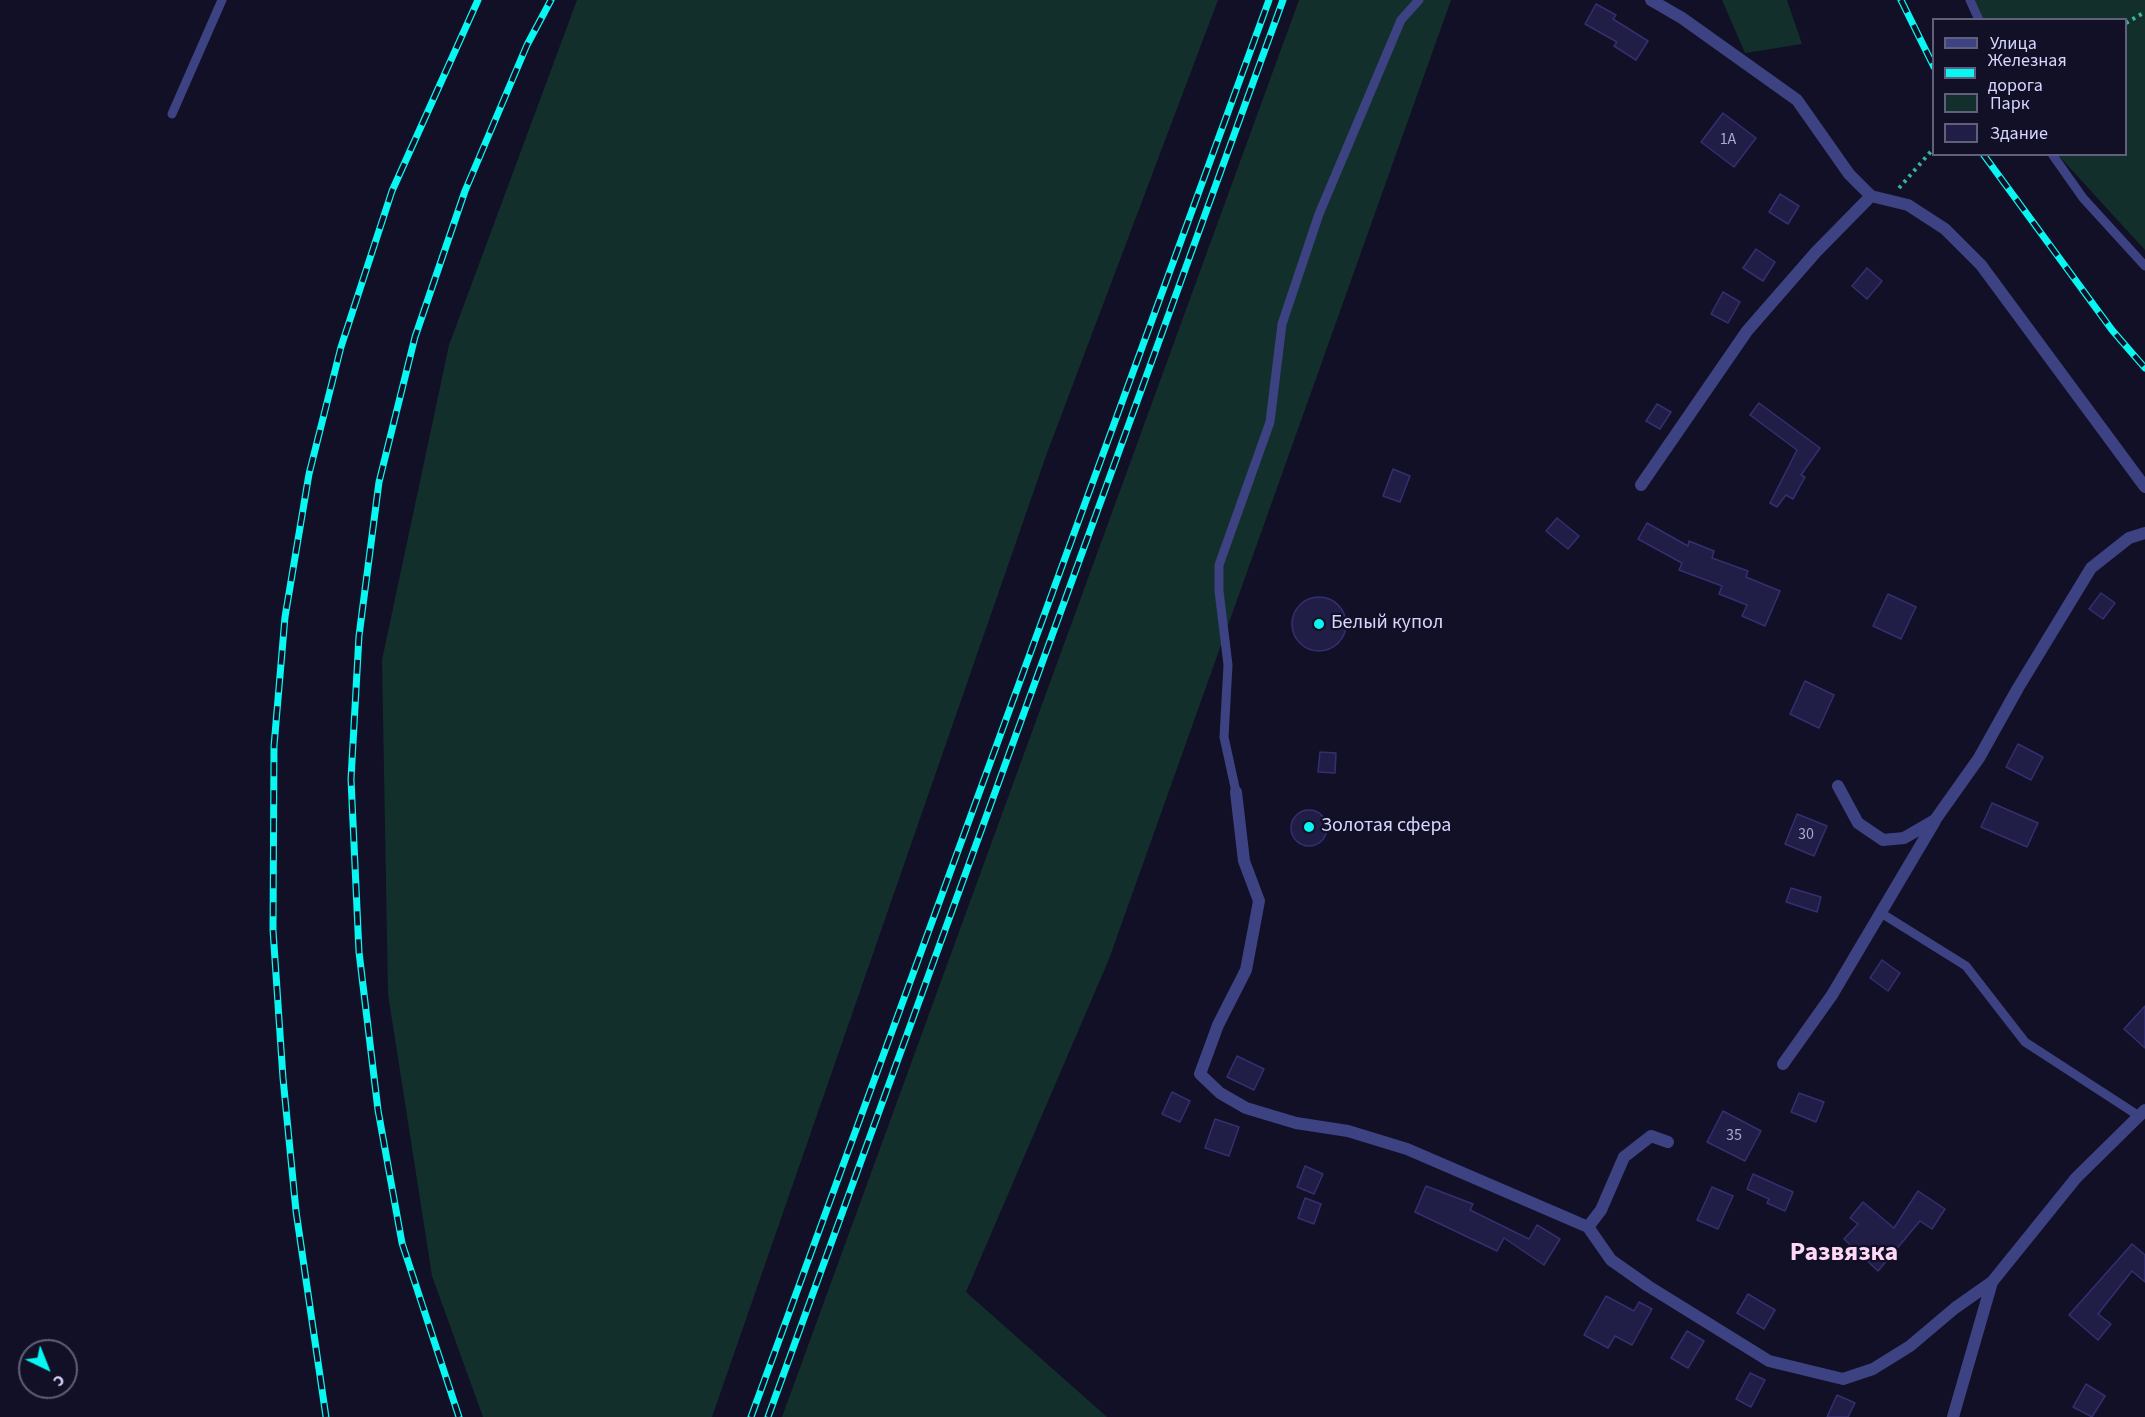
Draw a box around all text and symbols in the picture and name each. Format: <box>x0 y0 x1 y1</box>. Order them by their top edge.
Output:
legend <box>1932 18 2127 156</box>
text: Улица <box>1990 31 2037 56</box>
text: Железная дорога <box>1988 48 2067 98</box>
text: Парк <box>1990 91 2030 116</box>
text: Здание <box>1990 121 2048 146</box>
house number: 1А <box>1720 130 1736 150</box>
place label: Белый купол <box>1331 612 1443 636</box>
marker: Белый купол <box>1312 617 1326 631</box>
place label: Золотая сфера <box>1321 815 1451 839</box>
marker: Золотая сфера <box>1302 820 1316 834</box>
house number: 30 <box>1798 825 1814 845</box>
house number: 35 <box>1726 1126 1742 1146</box>
district label: Развязка <box>1790 1238 1898 1270</box>
north arrow <box>18 1339 78 1399</box>
text: С <box>48 1369 70 1392</box>

